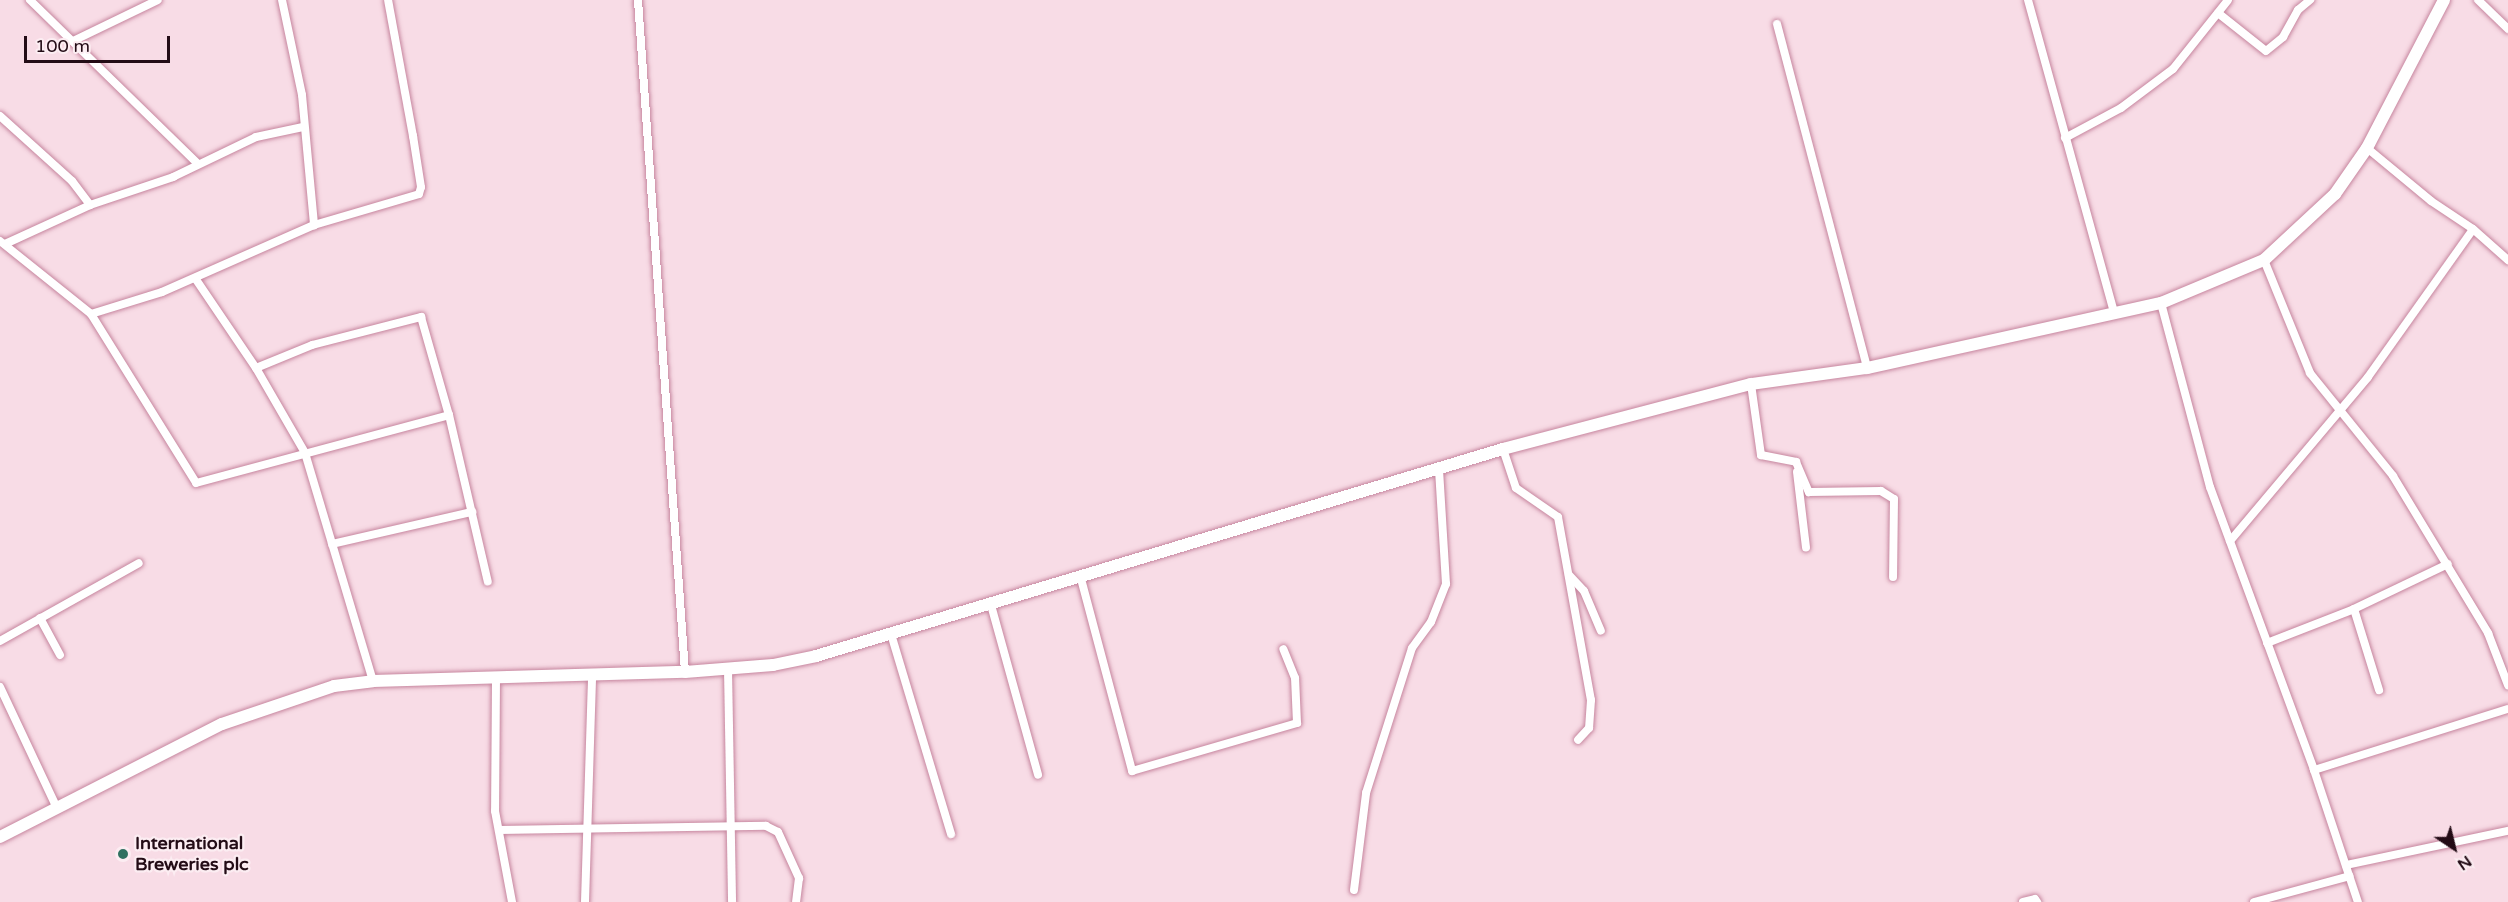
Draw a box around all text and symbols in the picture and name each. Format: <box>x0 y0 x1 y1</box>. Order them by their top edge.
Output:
scale bar <box>27 24 172 62</box>
text: 100 m <box>35 35 90 57</box>
north arrow <box>2424 818 2484 878</box>
place label: International Breweries plc <box>135 833 249 876</box>
marker: International Breweries plc <box>116 847 130 861</box>
text: N <box>2453 851 2475 875</box>

